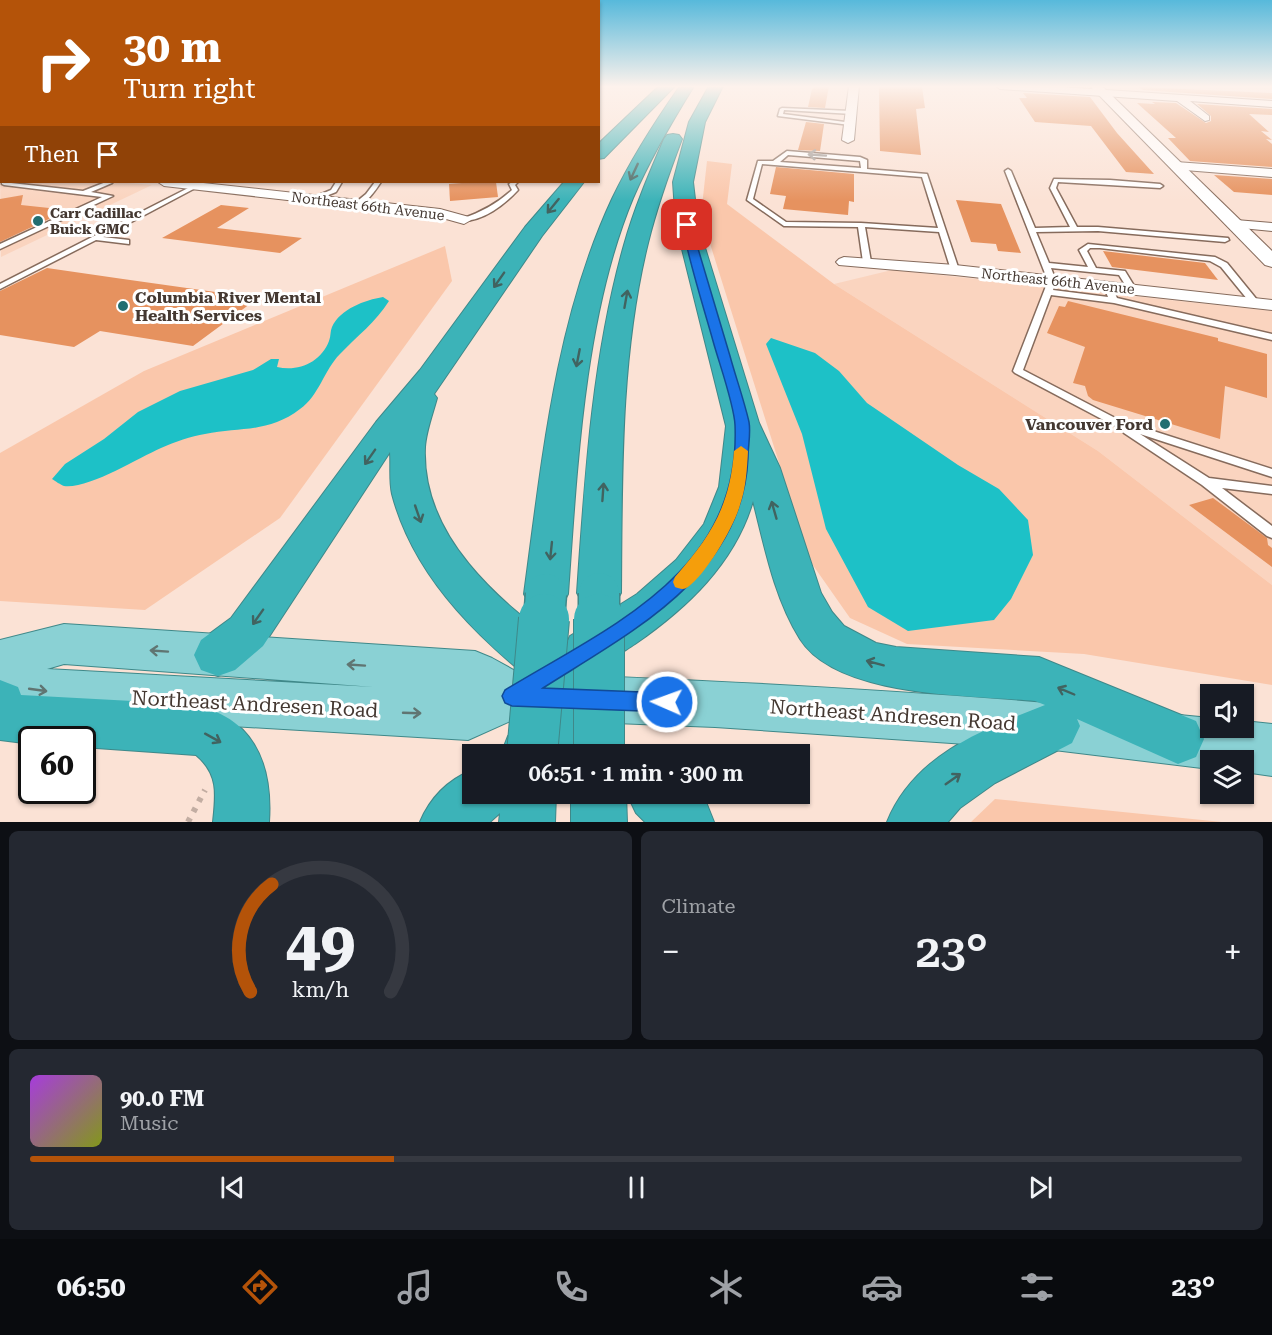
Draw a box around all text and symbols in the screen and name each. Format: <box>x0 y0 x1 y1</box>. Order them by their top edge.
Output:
text: 30 m <box>123 23 221 72</box>
icon: right <box>24 24 102 102</box>
text: Turn right <box>123 73 256 105</box>
icon: arrive <box>91 138 124 171</box>
text: Then <box>24 142 79 167</box>
one-way arrow <box>808 150 828 161</box>
one-way arrow <box>628 162 640 180</box>
street label: Northeast 66th Avenue <box>291 189 446 223</box>
one-way arrow <box>547 198 560 214</box>
pin <box>661 199 712 250</box>
place label: Carr Cadillac Buick GMC <box>50 205 142 237</box>
icon: arrive <box>670 208 703 241</box>
marker: Carr Cadillac Buick GMC <box>31 214 45 228</box>
street label: Northeast 66th Avenue <box>980 265 1136 297</box>
one-way arrow <box>493 271 505 287</box>
place label: Columbia River Mental Health Services <box>135 288 322 325</box>
one-way arrow <box>621 290 632 309</box>
marker: Columbia River Mental Health Services <box>116 299 130 313</box>
one-way arrow <box>572 348 583 367</box>
place label: Vancouver Ford <box>1025 415 1153 434</box>
marker: Vancouver Ford <box>1158 417 1172 431</box>
one-way arrow <box>364 448 376 464</box>
one-way arrow <box>598 483 609 503</box>
one-way arrow <box>768 500 779 519</box>
one-way arrow <box>413 504 424 523</box>
one-way arrow <box>545 540 556 560</box>
one-way arrow <box>252 608 264 624</box>
one-way arrow <box>150 645 170 656</box>
one-way arrow <box>866 657 885 668</box>
one-way arrow <box>346 659 366 670</box>
position arrow <box>635 670 699 734</box>
map controls <box>1200 684 1254 804</box>
button: sound <box>1200 684 1254 738</box>
one-way arrow <box>28 685 47 696</box>
one-way arrow <box>1057 685 1076 696</box>
street label: Northeast Andresen Road <box>131 686 379 722</box>
street label: Northeast Andresen Road <box>769 694 1017 736</box>
one-way arrow <box>402 708 422 719</box>
speed limit sign: 60 <box>18 726 96 804</box>
one-way arrow <box>204 732 221 744</box>
button: layers <box>1200 750 1254 804</box>
text: 06:51 · 1 min · 300 m <box>529 761 743 786</box>
one-way arrow <box>945 773 961 785</box>
text: Climate <box>662 894 736 918</box>
text: 49 <box>285 908 355 981</box>
text: 23° <box>915 925 988 978</box>
text: − <box>662 932 680 971</box>
text: + <box>1224 932 1242 971</box>
text: km/h <box>292 978 349 1003</box>
text: 90.0 FM <box>120 1086 204 1111</box>
text: Music <box>120 1111 179 1135</box>
icon: previous <box>216 1171 249 1204</box>
icon: pause <box>620 1171 653 1204</box>
icon: next <box>1024 1171 1057 1204</box>
icon: directions <box>239 1266 281 1308</box>
icon: music <box>394 1266 436 1308</box>
icon: phone <box>550 1266 592 1308</box>
icon: climate <box>705 1266 747 1308</box>
icon: car <box>861 1266 903 1308</box>
icon: filters <box>1016 1266 1058 1308</box>
text: 06:50 <box>57 1271 126 1303</box>
text: 23° <box>1172 1271 1215 1303</box>

